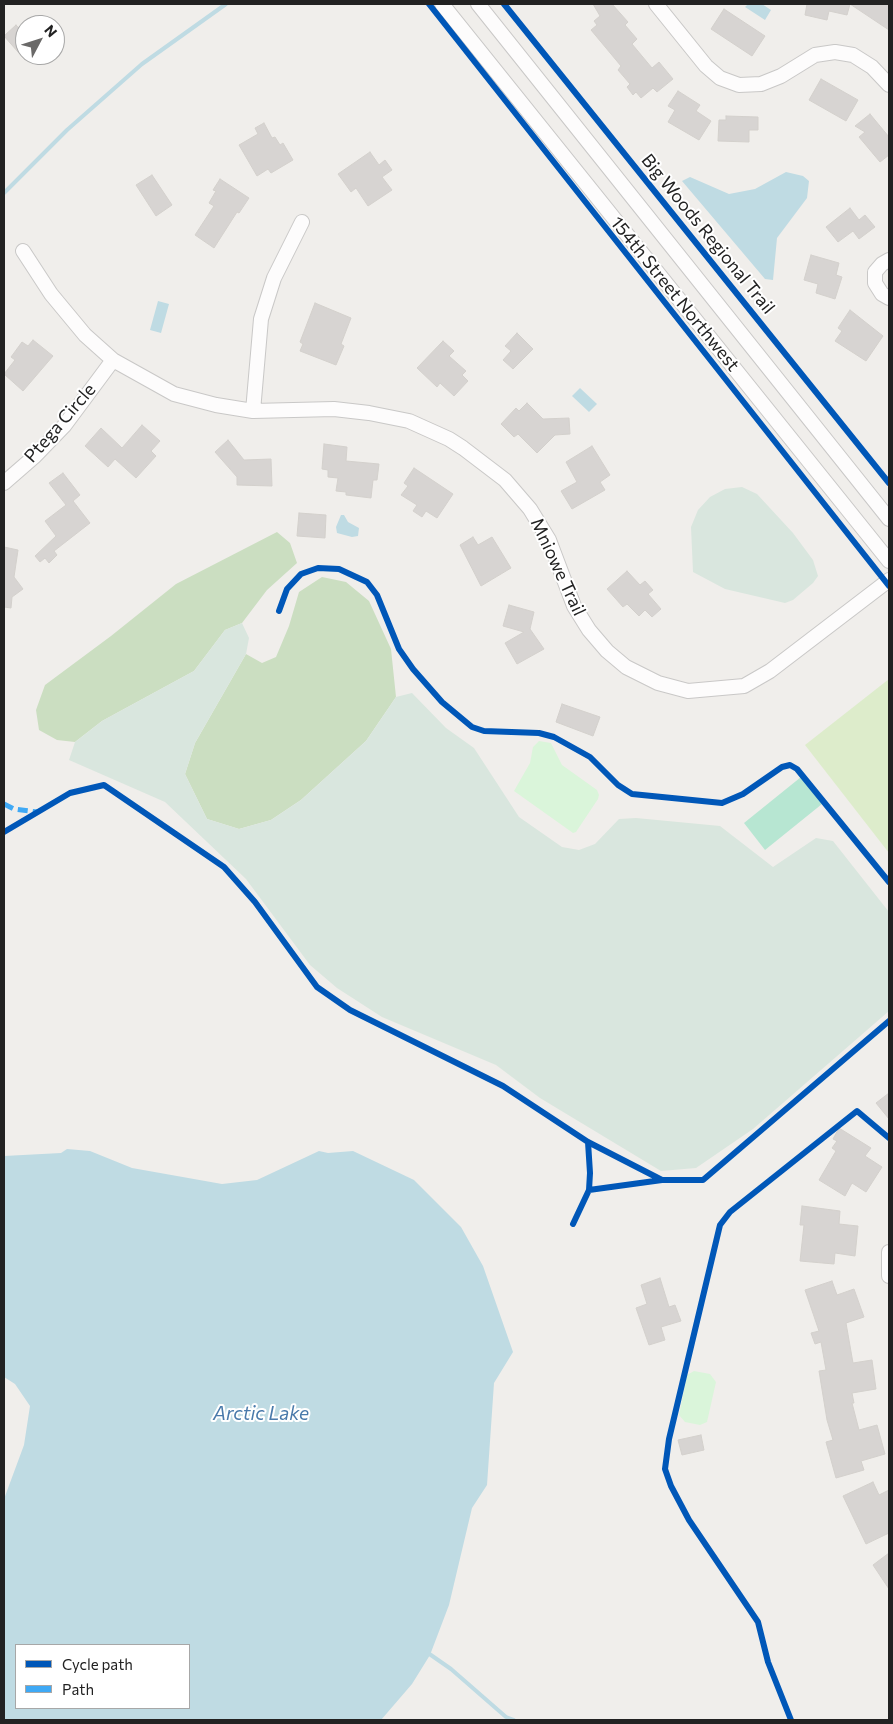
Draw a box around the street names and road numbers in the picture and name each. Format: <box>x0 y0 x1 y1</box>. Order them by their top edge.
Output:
street label: Big Woods Regional Trail <box>637 150 779 318</box>
street label: 154th Street Northwest <box>606 212 744 376</box>
street label: Ptega Circle <box>20 379 100 467</box>
street label: Mniowe Trail <box>526 515 590 619</box>

